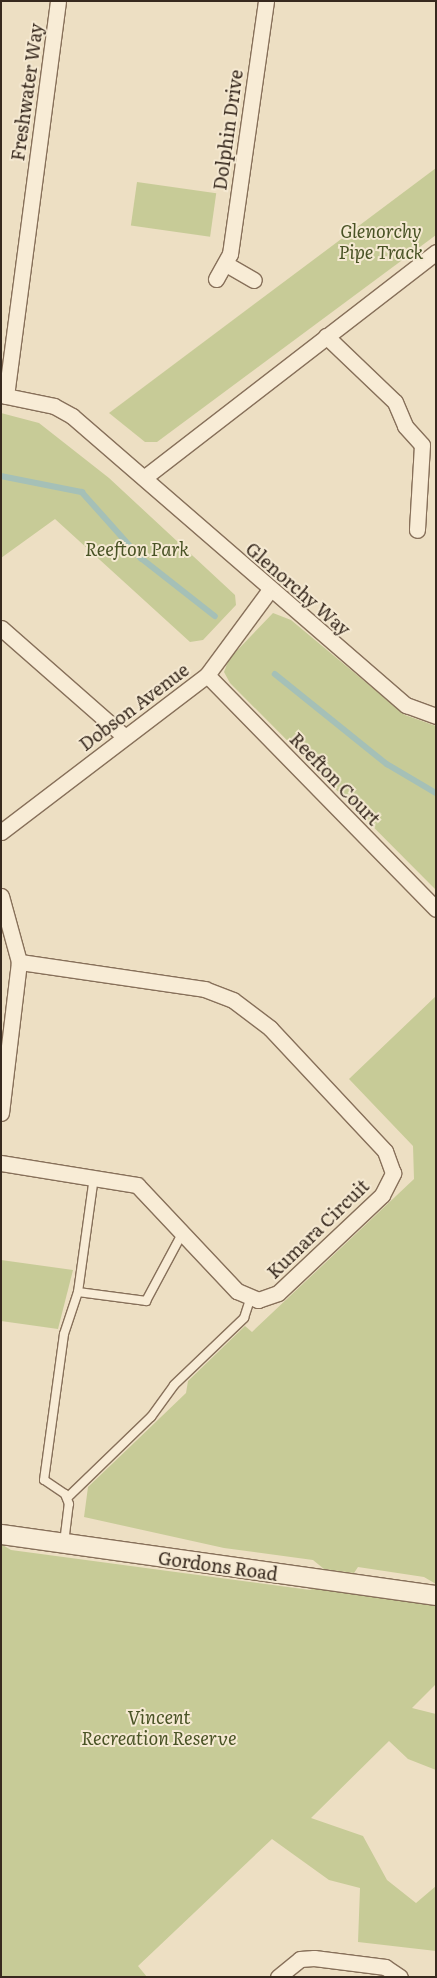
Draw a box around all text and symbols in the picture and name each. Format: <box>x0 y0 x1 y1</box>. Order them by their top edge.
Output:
street label: Freshwater Way <box>7 22 47 162</box>
street label: Dolphin Drive <box>209 68 247 192</box>
park label: Glenorchy Pipe Track <box>339 221 423 264</box>
park label: Reefton Park <box>85 538 189 560</box>
street label: Glenorchy Way <box>241 538 355 640</box>
street label: Dobson Avenue <box>75 659 193 755</box>
street label: Reefton Court <box>285 728 385 830</box>
street label: Kumara Circuit <box>263 1175 373 1283</box>
street label: Gordons Road <box>157 1547 279 1585</box>
park label: Vincent Recreation Reserve <box>81 1707 237 1750</box>

